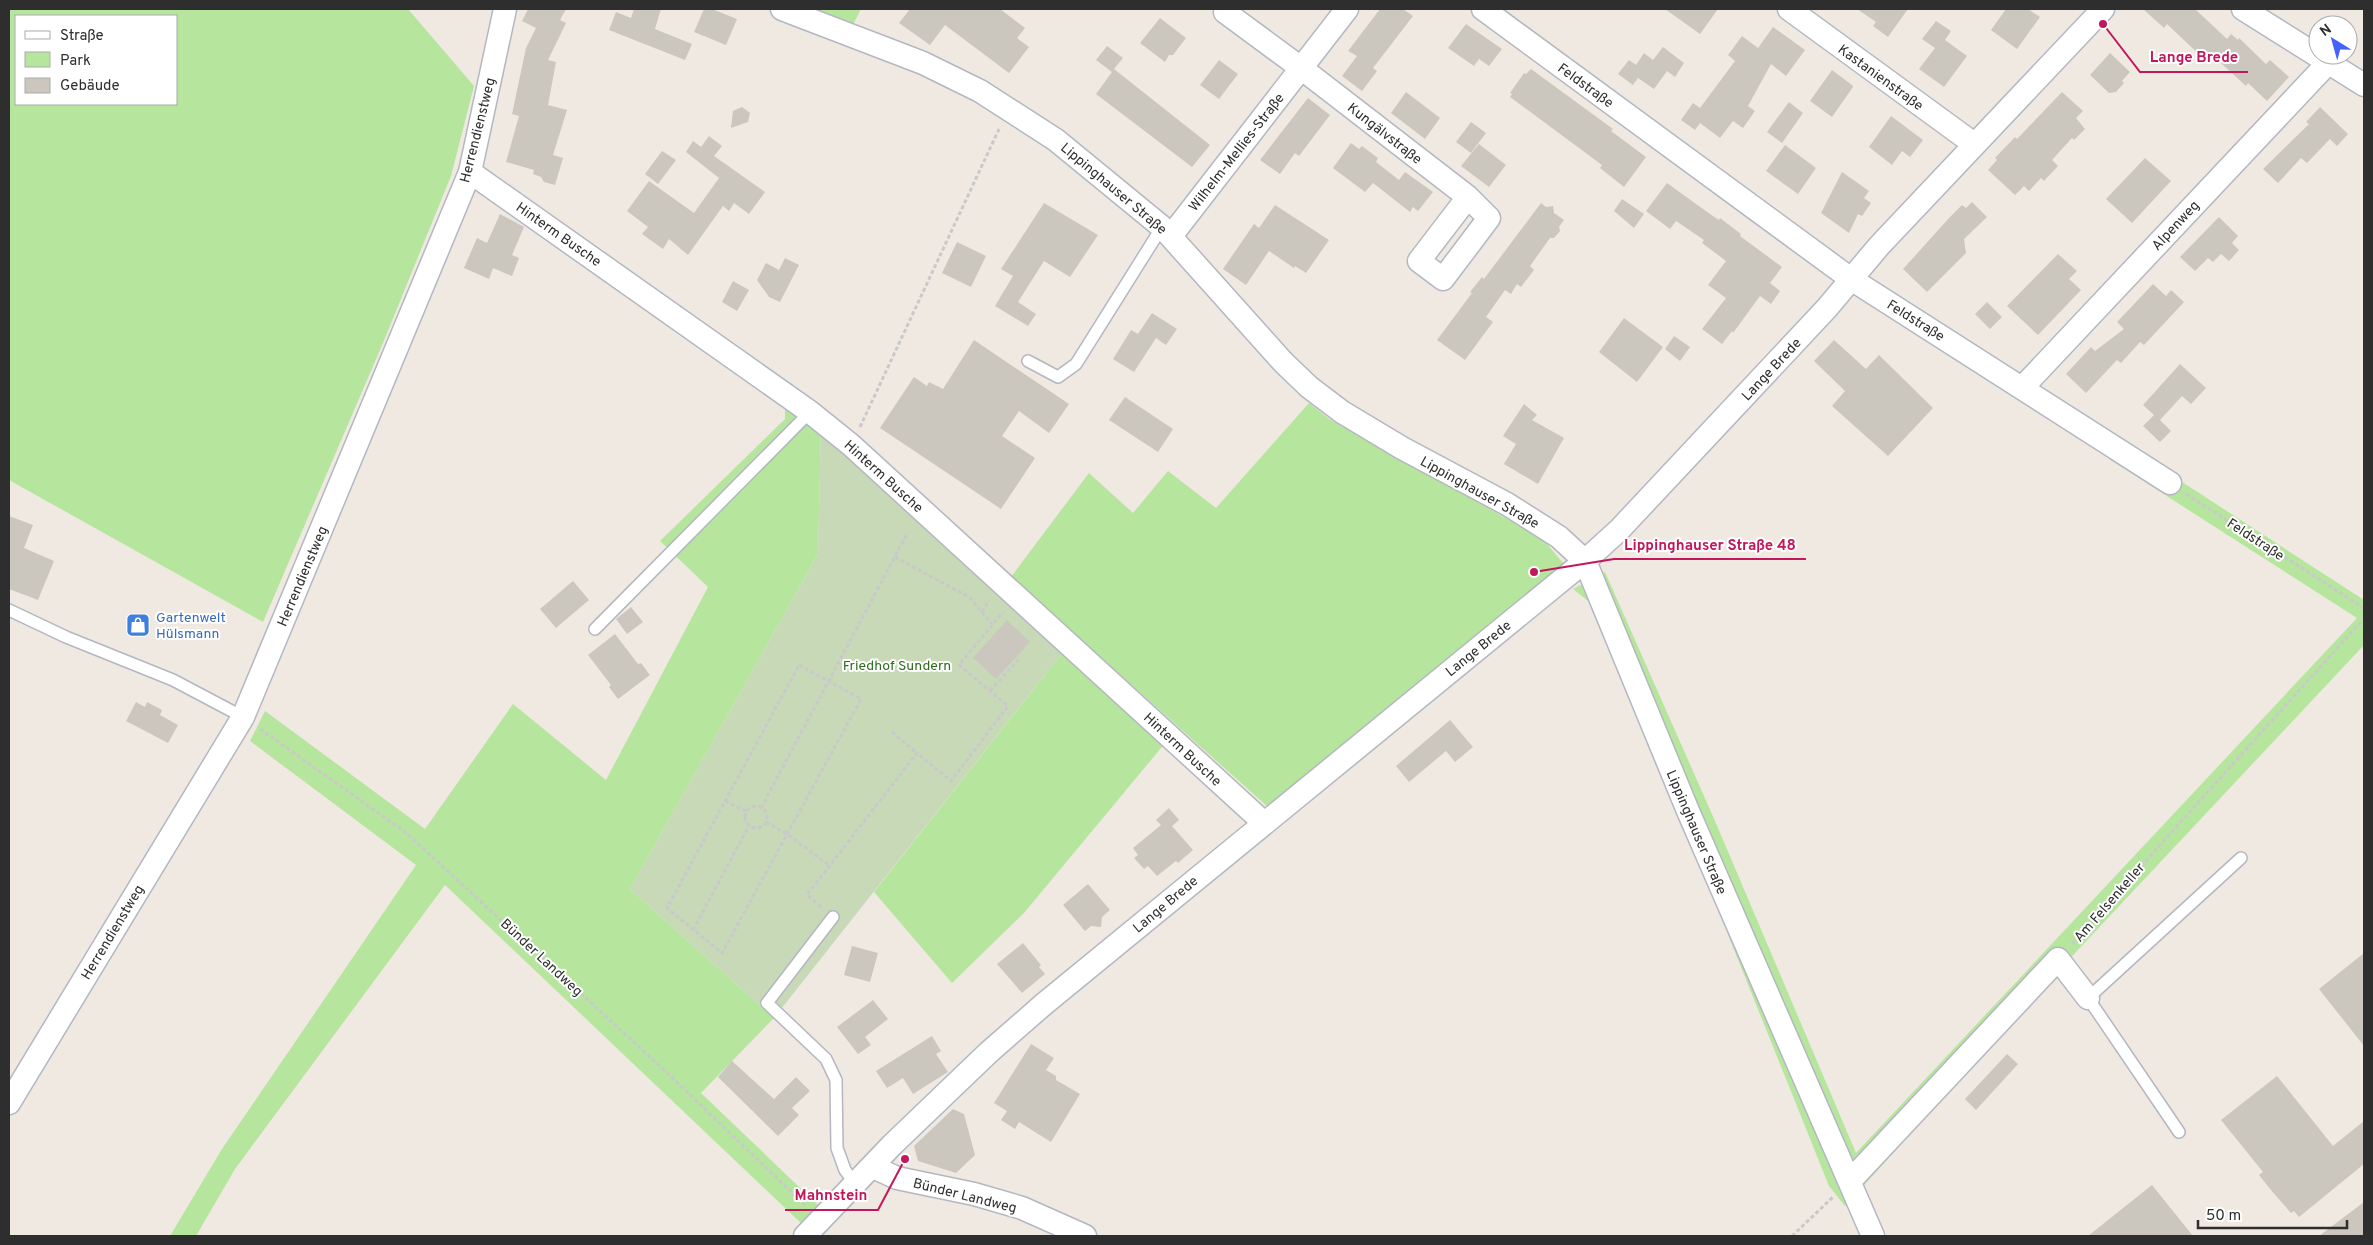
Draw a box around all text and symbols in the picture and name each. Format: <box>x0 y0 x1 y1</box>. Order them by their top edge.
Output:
legend <box>15 15 178 105</box>
north arrow <box>2308 15 2358 65</box>
text: N <box>2317 21 2335 41</box>
text: Straße <box>60 27 104 46</box>
street label: Kastanienstraße <box>1834 42 1926 115</box>
callout: Lange Brede <box>2140 42 2248 72</box>
text: Lange Brede <box>2150 49 2238 68</box>
text: Park <box>60 52 91 71</box>
street label: Feldstraße <box>1554 60 1616 112</box>
street label: Herrendienstweg <box>457 76 500 185</box>
text: Gebäude <box>60 77 120 96</box>
street label: Wilhelm-Mellies-Straße <box>1186 90 1289 215</box>
street label: Kungälvstraße <box>1343 100 1425 169</box>
street label: Lippinghauser Straße <box>1056 140 1170 239</box>
street label: Alpenweg <box>2149 197 2204 255</box>
street label: Hinterm Busche <box>512 199 604 271</box>
street label: Feldstraße <box>1883 297 1947 346</box>
street label: Lange Brede <box>1739 335 1805 405</box>
street label: Hinterm Busche <box>840 437 926 517</box>
street label: Lippinghauser Straße <box>1417 454 1542 533</box>
street label: Feldstraße <box>2223 515 2287 565</box>
street label: Herrendienstweg <box>275 524 332 629</box>
callout: Lippinghauser Straße 48 <box>1614 529 1806 559</box>
text: Lippinghauser Straße 48 <box>1624 537 1796 556</box>
place label: Gartenwelt Hülsmann <box>156 610 226 643</box>
shop icon: Gartenwelt Hülsmann <box>125 612 151 638</box>
street label: Lange Brede <box>1443 618 1515 681</box>
park label: Friedhof Sundern <box>843 658 951 675</box>
street label: Hinterm Busche <box>1139 710 1225 791</box>
street label: Lippinghauser Straße <box>1662 768 1730 897</box>
street label: Am Felsenkeller <box>2071 859 2150 946</box>
street label: Lange Brede <box>1130 873 1202 937</box>
street label: Herrendienstweg <box>78 882 148 983</box>
street label: Bünder Landweg <box>496 916 586 1001</box>
street label: Bünder Landweg <box>911 1175 1018 1218</box>
callout: Mahnstein <box>785 1180 878 1210</box>
text: Mahnstein <box>795 1187 867 1206</box>
scale bar <box>2198 1198 2347 1230</box>
text: 50 m <box>2206 1207 2241 1226</box>

